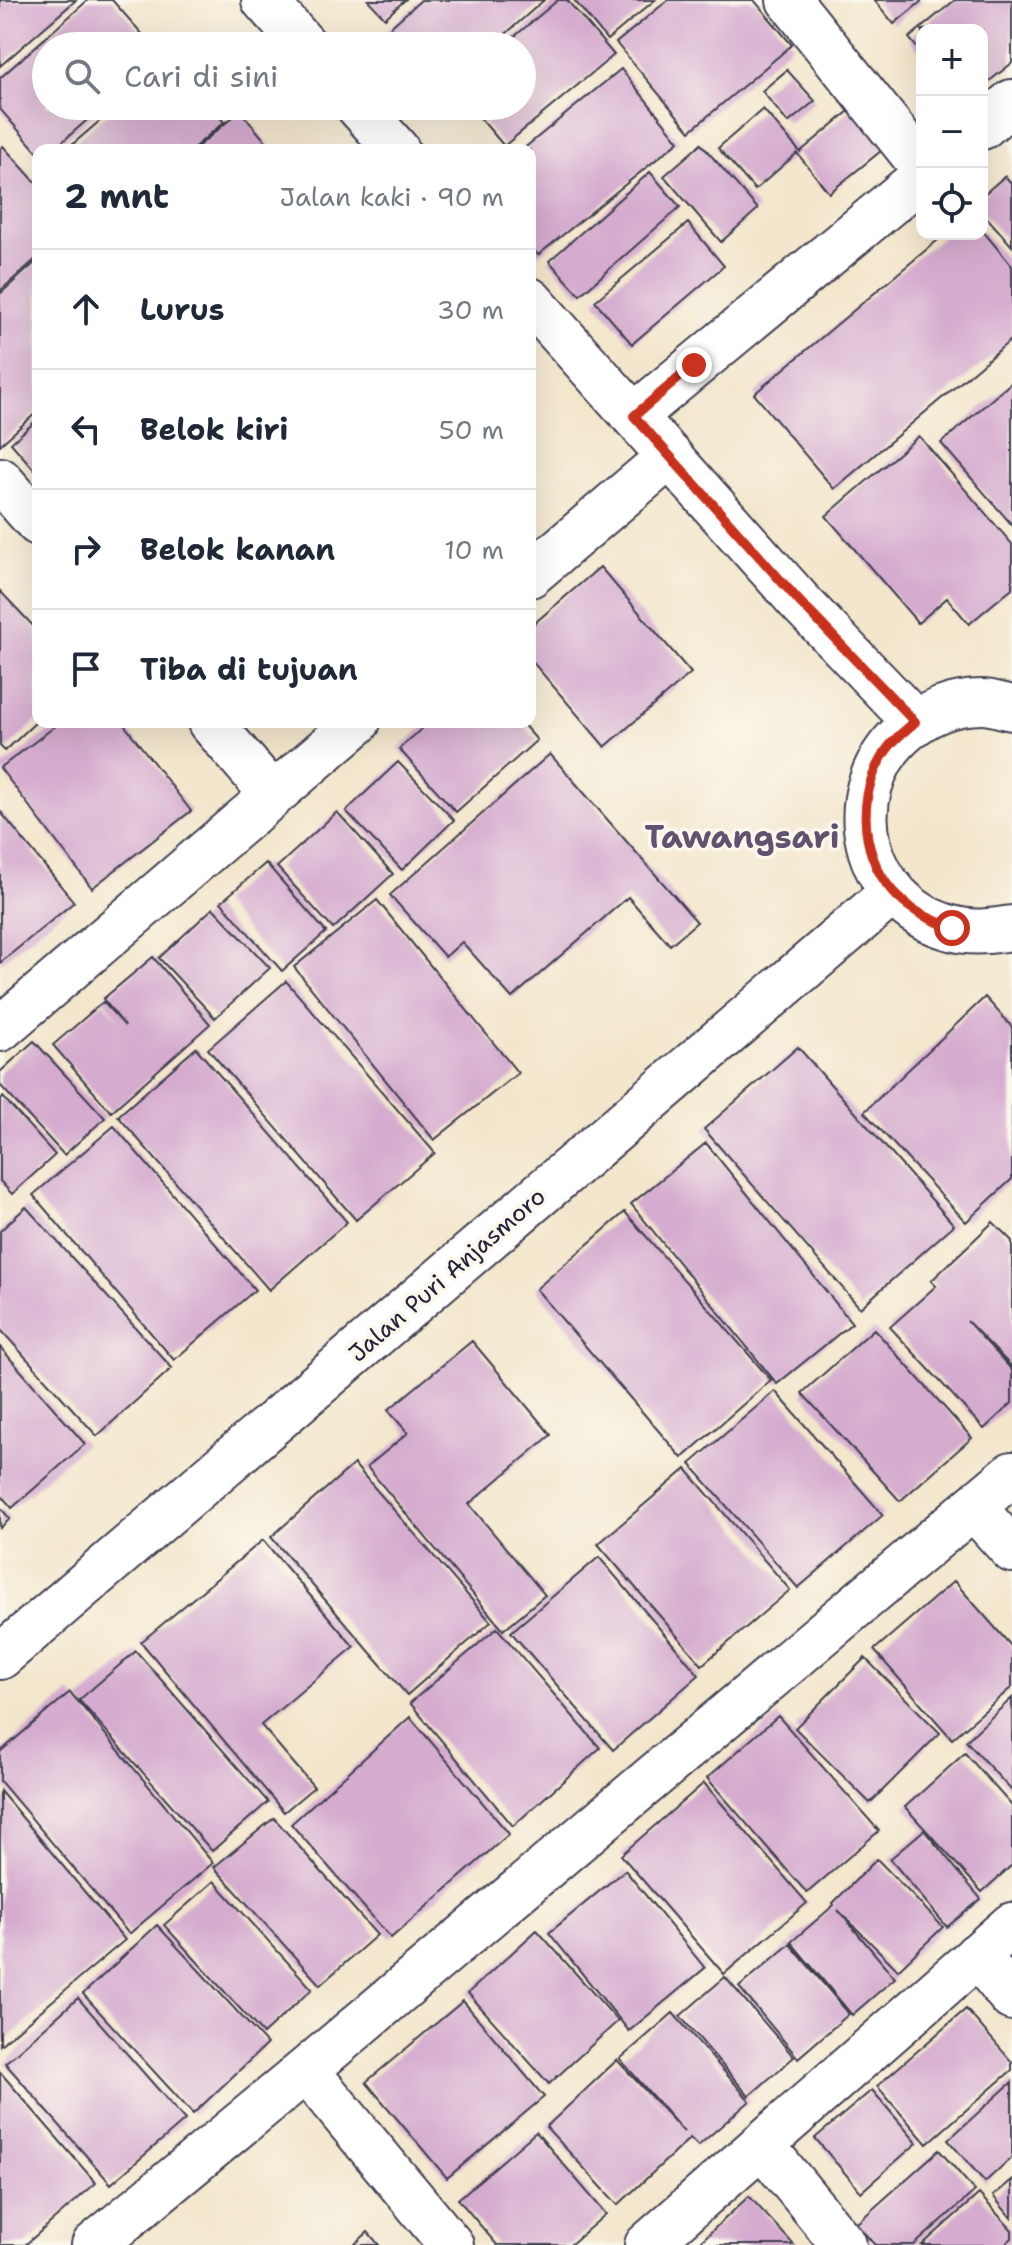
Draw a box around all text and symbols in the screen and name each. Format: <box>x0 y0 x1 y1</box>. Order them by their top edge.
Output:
map controls <box>916 24 988 240</box>
button: + <box>916 24 988 96</box>
search box <box>32 32 536 120</box>
icon: search <box>60 54 104 98</box>
text: Cari di sini <box>124 56 279 97</box>
button: − <box>916 96 988 168</box>
button: locate <box>916 168 988 240</box>
text: 2 mnt <box>64 173 169 219</box>
text: Jalan kaki · 90 m <box>280 179 504 214</box>
icon: ahead <box>64 287 108 331</box>
text: Lurus <box>140 289 225 330</box>
text: 30 m <box>437 292 504 327</box>
route end <box>676 347 712 383</box>
icon: left <box>64 407 108 451</box>
text: Belok kiri <box>140 409 288 450</box>
text: 50 m <box>439 412 504 447</box>
icon: right <box>64 527 108 571</box>
text: Belok kanan <box>140 529 335 570</box>
text: 10 m <box>444 532 504 567</box>
icon: arrive <box>64 647 108 691</box>
text: Tiba di tujuan <box>140 649 358 690</box>
district label: Tawangsari <box>645 815 839 858</box>
route start <box>934 910 970 946</box>
street label: Jalan Puri Anjasmoro <box>342 1181 552 1369</box>

